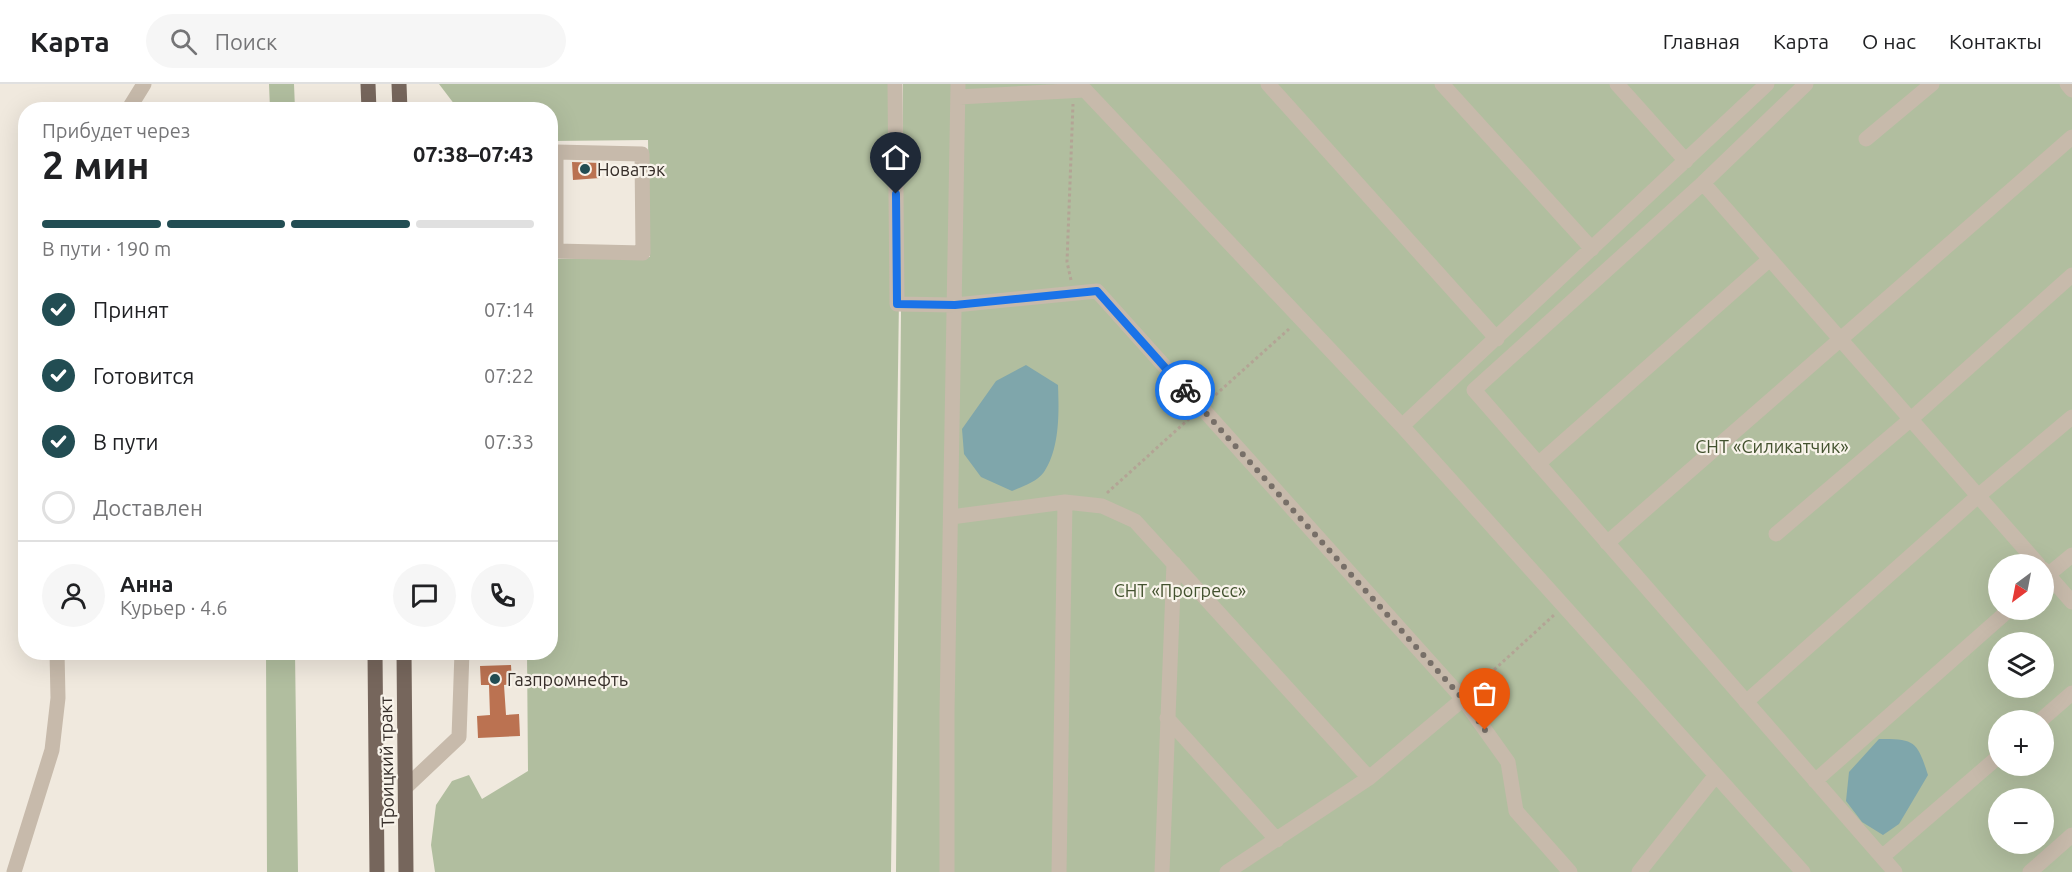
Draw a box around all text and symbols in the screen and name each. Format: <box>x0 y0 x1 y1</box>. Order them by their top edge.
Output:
search box <box>146 14 566 68</box>
icon: search <box>167 25 200 58</box>
text: Карта <box>30 26 110 57</box>
text: Поиск <box>215 29 277 54</box>
text: Главная <box>1663 29 1740 53</box>
text: Карта <box>1773 29 1829 53</box>
text: О нас <box>1862 29 1916 53</box>
text: Контакты <box>1949 29 2042 53</box>
text: Прибудет через <box>42 119 190 142</box>
pin <box>870 132 921 194</box>
text: 07:38–07:43 <box>413 141 534 166</box>
icon: home <box>879 141 912 174</box>
text: 2 мин <box>42 143 150 186</box>
place label: Новатэк <box>597 159 665 179</box>
marker: Новатэк <box>578 162 592 176</box>
text: В пути · 190 m <box>42 237 171 260</box>
icon: check <box>42 293 75 326</box>
text: Принят <box>93 297 169 322</box>
text: 07:14 <box>484 298 534 321</box>
icon: check <box>42 359 75 392</box>
courier <box>1155 360 1215 420</box>
text: Готовится <box>93 363 194 388</box>
text: 07:22 <box>484 364 534 387</box>
icon: bike <box>1169 374 1202 407</box>
icon: check <box>42 425 75 458</box>
text: В пути <box>93 429 159 454</box>
text: 07:33 <box>484 430 534 453</box>
park label: СНТ «Силикатчик» <box>1695 436 1849 456</box>
text: Доставлен <box>93 495 203 520</box>
north arrow <box>1988 554 2054 620</box>
map controls <box>1988 554 2054 854</box>
button: person <box>42 564 105 627</box>
button: chat <box>393 564 456 627</box>
button: phone <box>471 564 534 627</box>
text: Анна <box>120 571 173 596</box>
park label: СНТ «Прогресс» <box>1114 580 1246 600</box>
text: Курьер · 4.6 <box>120 596 227 619</box>
button: layers <box>1988 632 2054 698</box>
pin <box>1459 668 1510 730</box>
place label: Газпромнефть <box>507 669 628 689</box>
marker: Газпромнефть <box>488 672 502 686</box>
icon: bag <box>1468 677 1501 710</box>
street label: Троицкий тракт <box>375 696 397 828</box>
button: + <box>1988 710 2054 776</box>
button: − <box>1988 788 2054 854</box>

